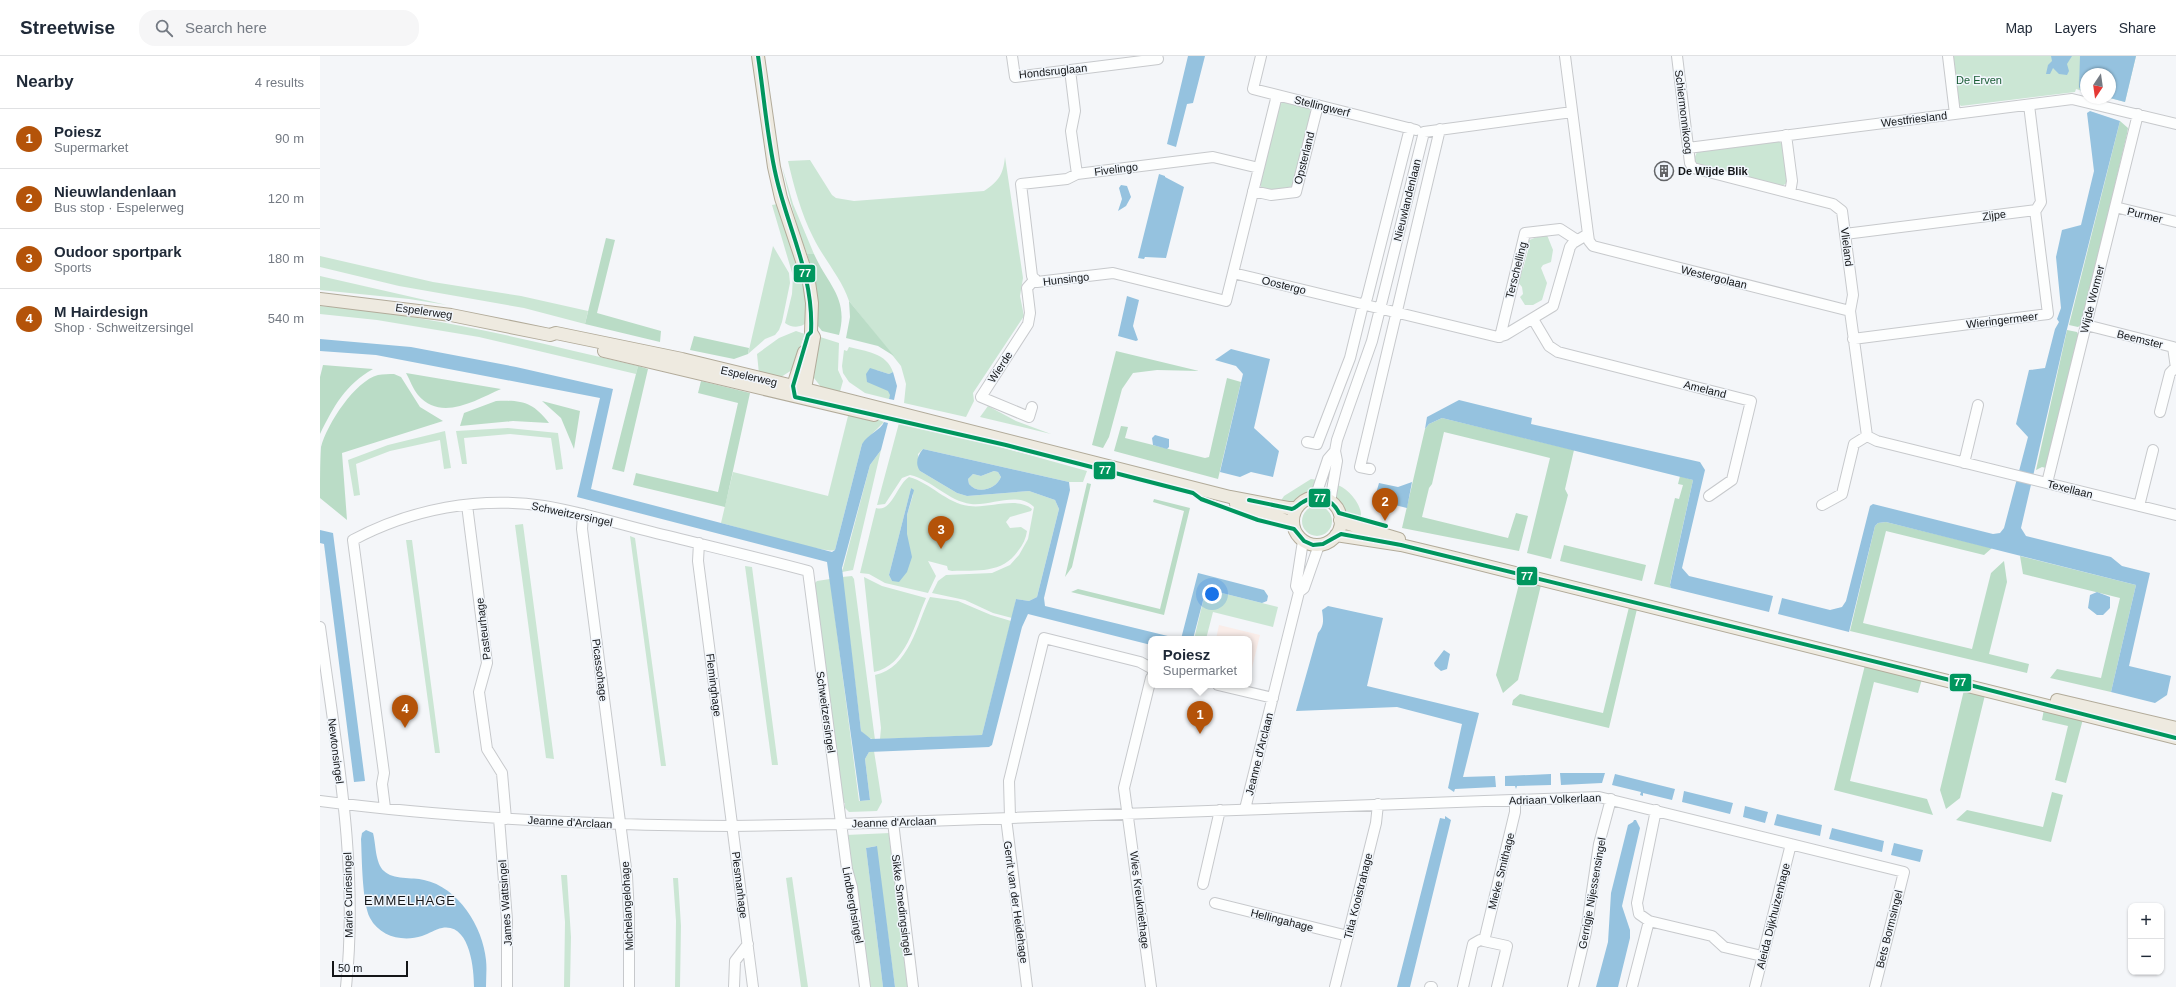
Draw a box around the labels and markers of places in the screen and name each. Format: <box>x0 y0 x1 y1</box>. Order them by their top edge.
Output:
building icon: De Wijde Blik <box>1653 160 1675 182</box>
place label: De Wijde Blik <box>1678 165 1748 177</box>
pin: 2 <box>1372 488 1398 521</box>
pin: 3 <box>928 516 954 549</box>
pin: 4 <box>392 695 418 728</box>
pin: 1 <box>1187 701 1213 734</box>

